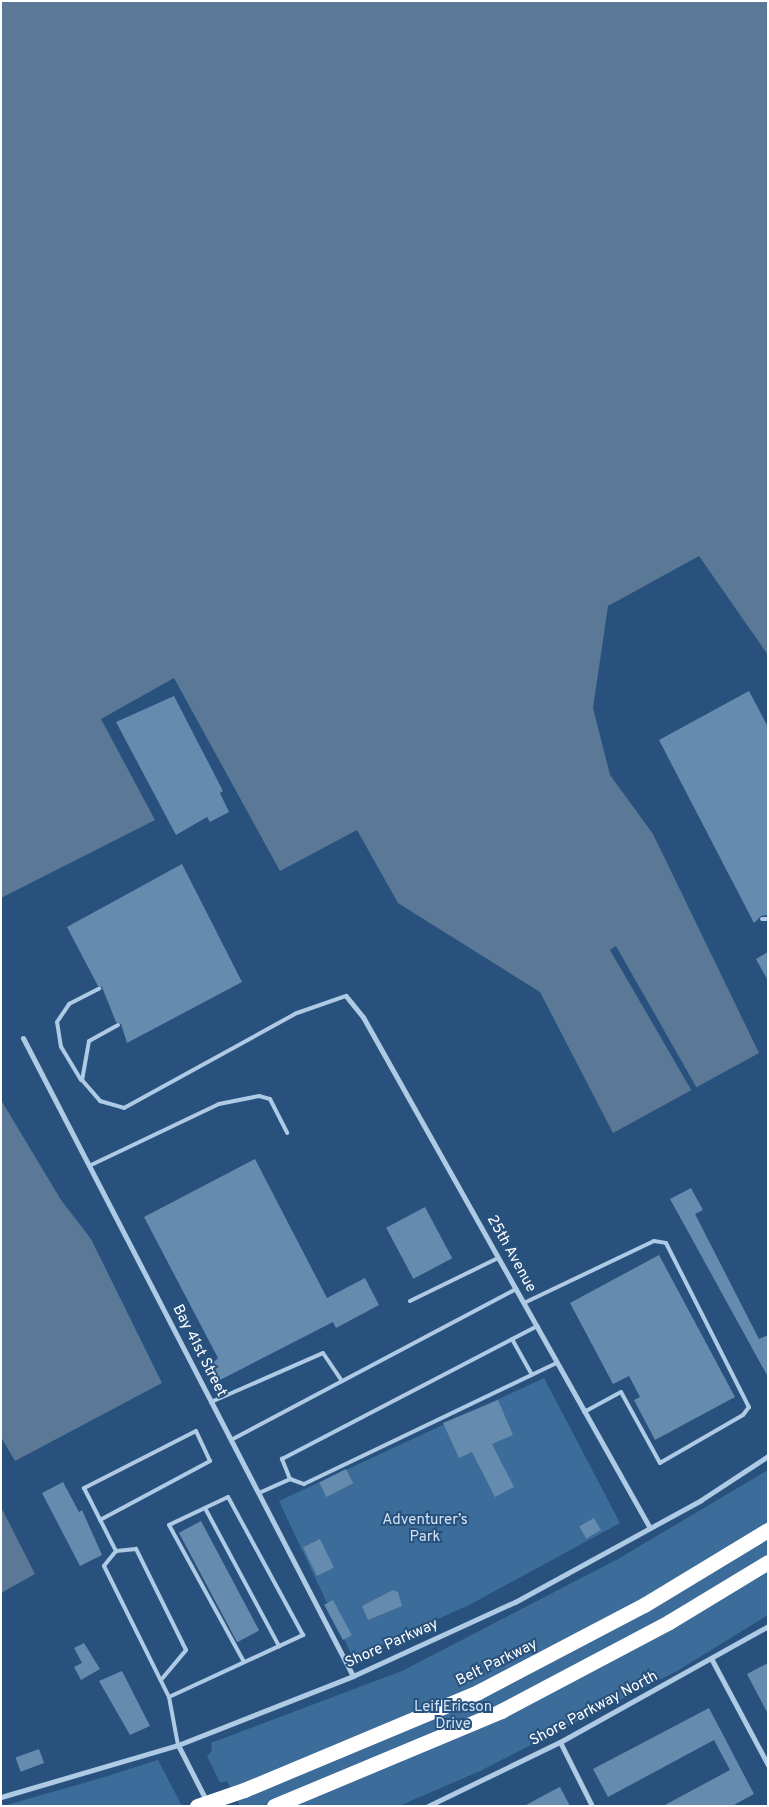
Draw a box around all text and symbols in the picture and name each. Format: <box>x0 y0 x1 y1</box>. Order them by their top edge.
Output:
street label: 25th Avenue <box>482 1212 540 1296</box>
street label: Bay 41st Street <box>168 1302 230 1400</box>
park label: Adventurer’s Park <box>382 1511 468 1546</box>
street label: Shore Parkway <box>343 1615 441 1673</box>
street label: Belt Parkway <box>453 1636 541 1690</box>
street label: Shore Parkway North <box>527 1668 661 1750</box>
park label: Leif Ericson Drive <box>414 1698 492 1733</box>

